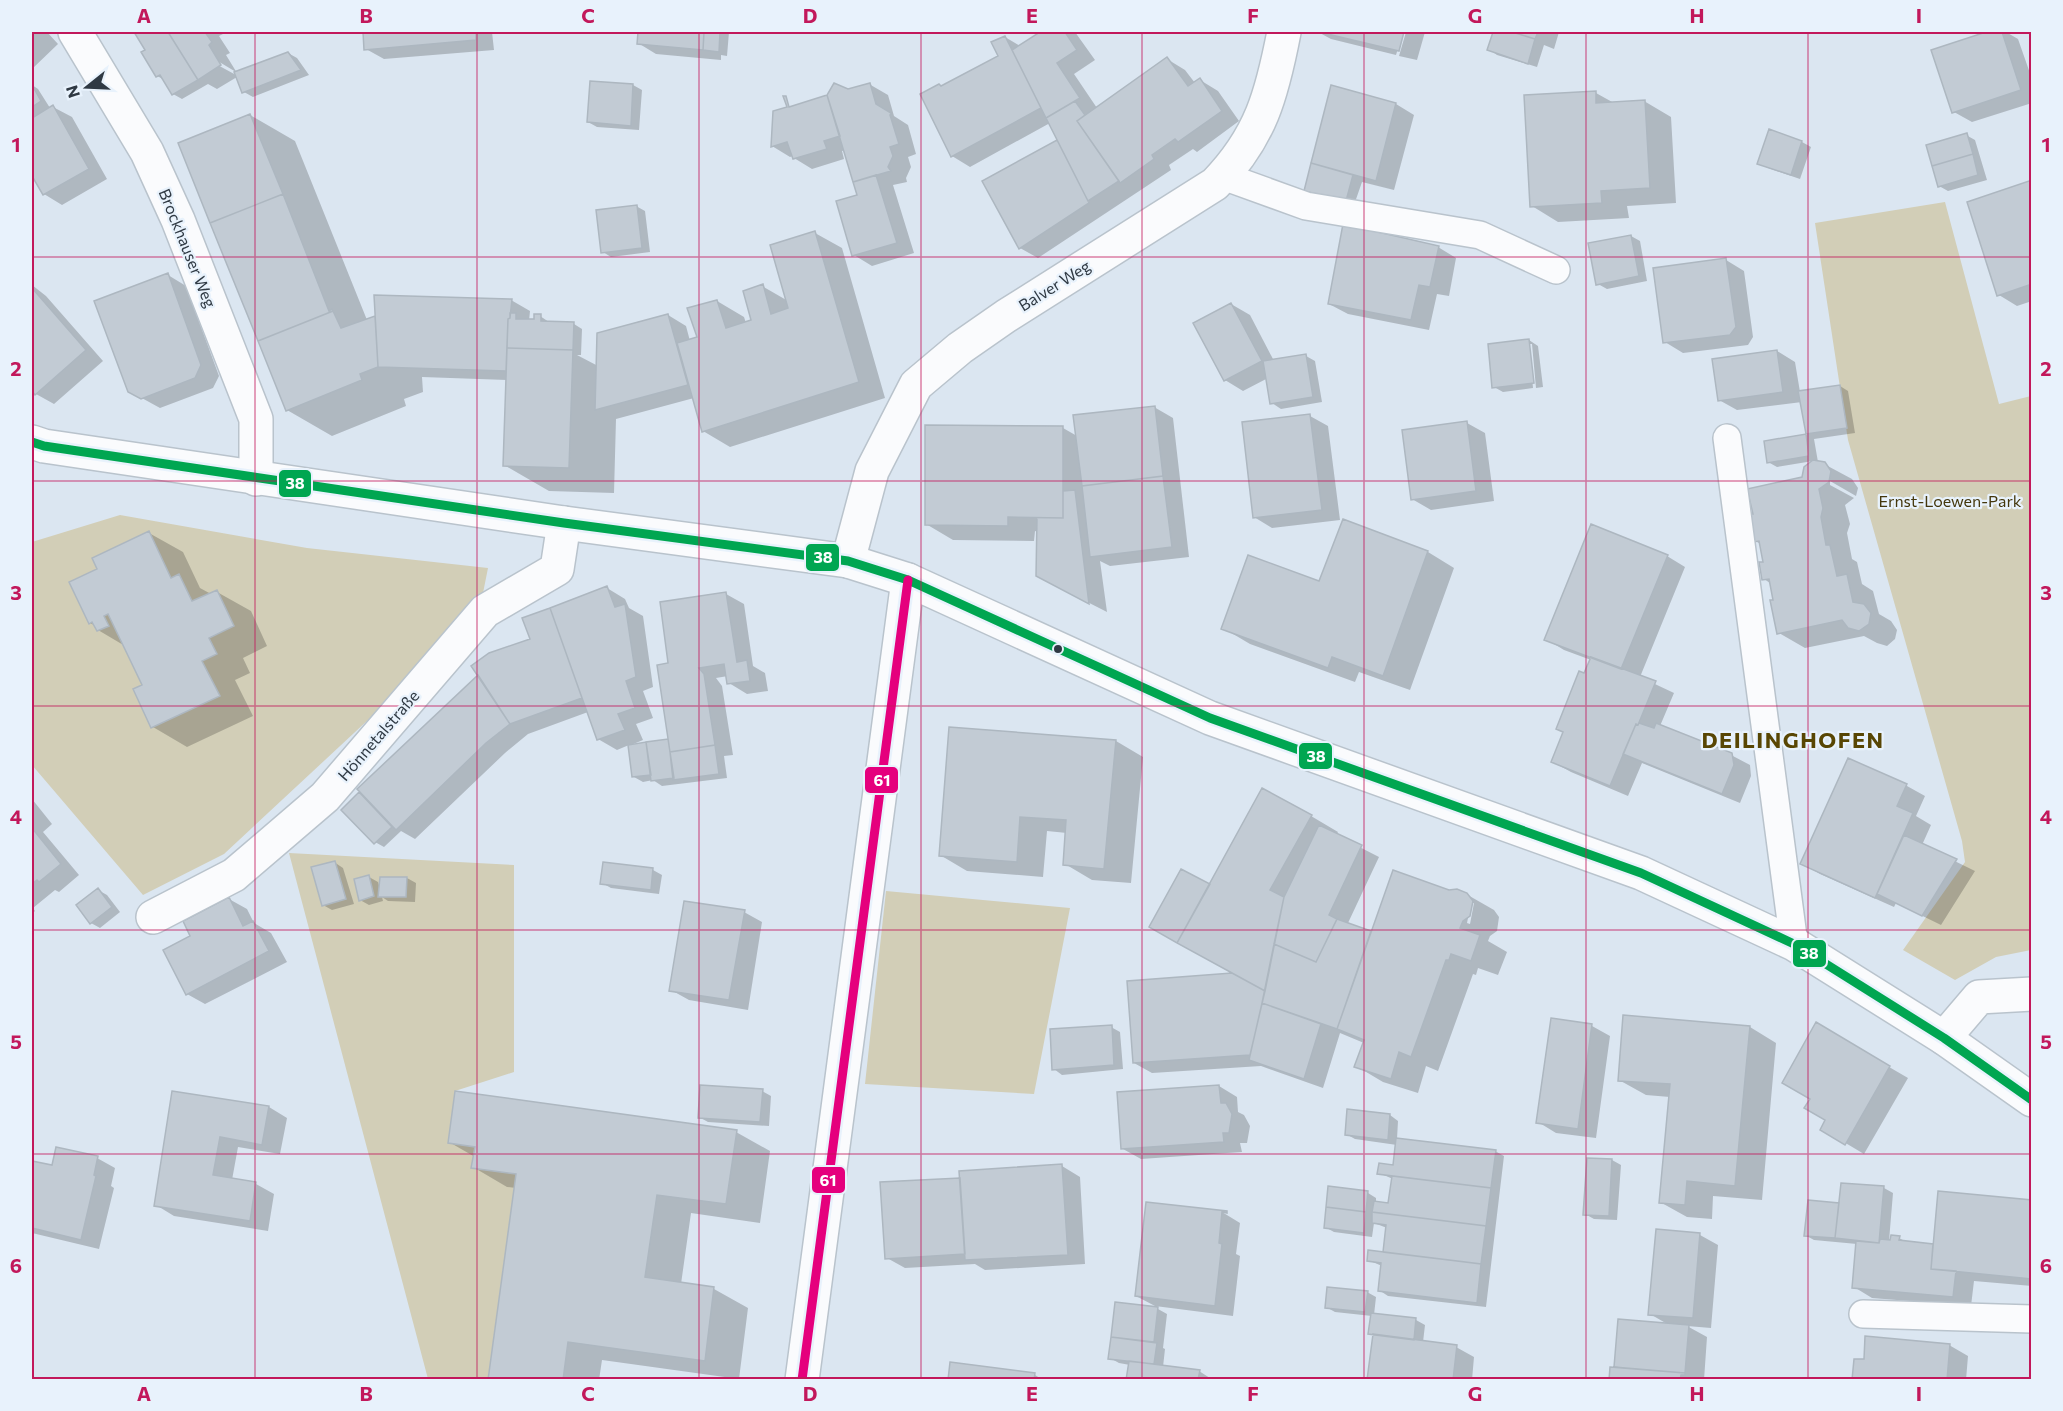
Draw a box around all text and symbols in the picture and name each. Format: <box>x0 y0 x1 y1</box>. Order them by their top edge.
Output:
text: A <box>137 3 151 27</box>
text: B <box>359 3 373 27</box>
text: C <box>581 3 595 27</box>
text: D <box>803 3 817 27</box>
text: E <box>1026 3 1038 27</box>
text: F <box>1247 3 1259 27</box>
text: G <box>1468 3 1482 27</box>
text: H <box>1690 3 1705 27</box>
text: I <box>1916 3 1922 27</box>
north arrow <box>57 57 117 117</box>
text: N <box>61 83 83 100</box>
text: 1 <box>11 132 21 156</box>
text: 1 <box>2041 132 2051 156</box>
street label: Brockhauser Weg <box>155 186 221 311</box>
street label: Balver Weg <box>1015 255 1094 314</box>
text: 2 <box>10 356 22 380</box>
text: 2 <box>2040 356 2052 380</box>
line badge: 38 <box>278 469 312 498</box>
text: 38 <box>285 473 305 492</box>
park label: Ernst-Loewen-Park <box>1879 491 2022 510</box>
line badge: 38 <box>805 543 840 572</box>
text: 38 <box>813 547 833 566</box>
text: 3 <box>10 580 22 604</box>
text: 3 <box>2040 580 2052 604</box>
unlabelled marker <box>1052 643 1064 655</box>
street label: Hönnetalstraße <box>334 686 422 784</box>
district label: DEILINGHOFEN <box>1701 726 1885 753</box>
line badge: 38 <box>1298 742 1333 770</box>
text: 38 <box>1306 746 1326 765</box>
line badge: 61 <box>864 766 899 794</box>
text: 61 <box>873 770 891 789</box>
text: 4 <box>10 804 22 828</box>
text: 4 <box>2040 804 2052 828</box>
line badge: 38 <box>1792 939 1827 968</box>
text: 38 <box>1799 943 1819 962</box>
text: 5 <box>10 1029 22 1053</box>
text: 5 <box>2040 1029 2052 1053</box>
line badge: 61 <box>811 1166 846 1194</box>
text: 61 <box>819 1170 837 1189</box>
text: 6 <box>10 1253 22 1277</box>
text: 6 <box>2040 1253 2052 1277</box>
text: A <box>137 1381 151 1405</box>
text: B <box>359 1381 373 1405</box>
text: C <box>581 1381 595 1405</box>
text: D <box>803 1381 817 1405</box>
text: E <box>1026 1381 1038 1405</box>
text: F <box>1247 1381 1259 1405</box>
text: G <box>1468 1381 1482 1405</box>
text: H <box>1690 1381 1705 1405</box>
text: I <box>1916 1381 1922 1405</box>

